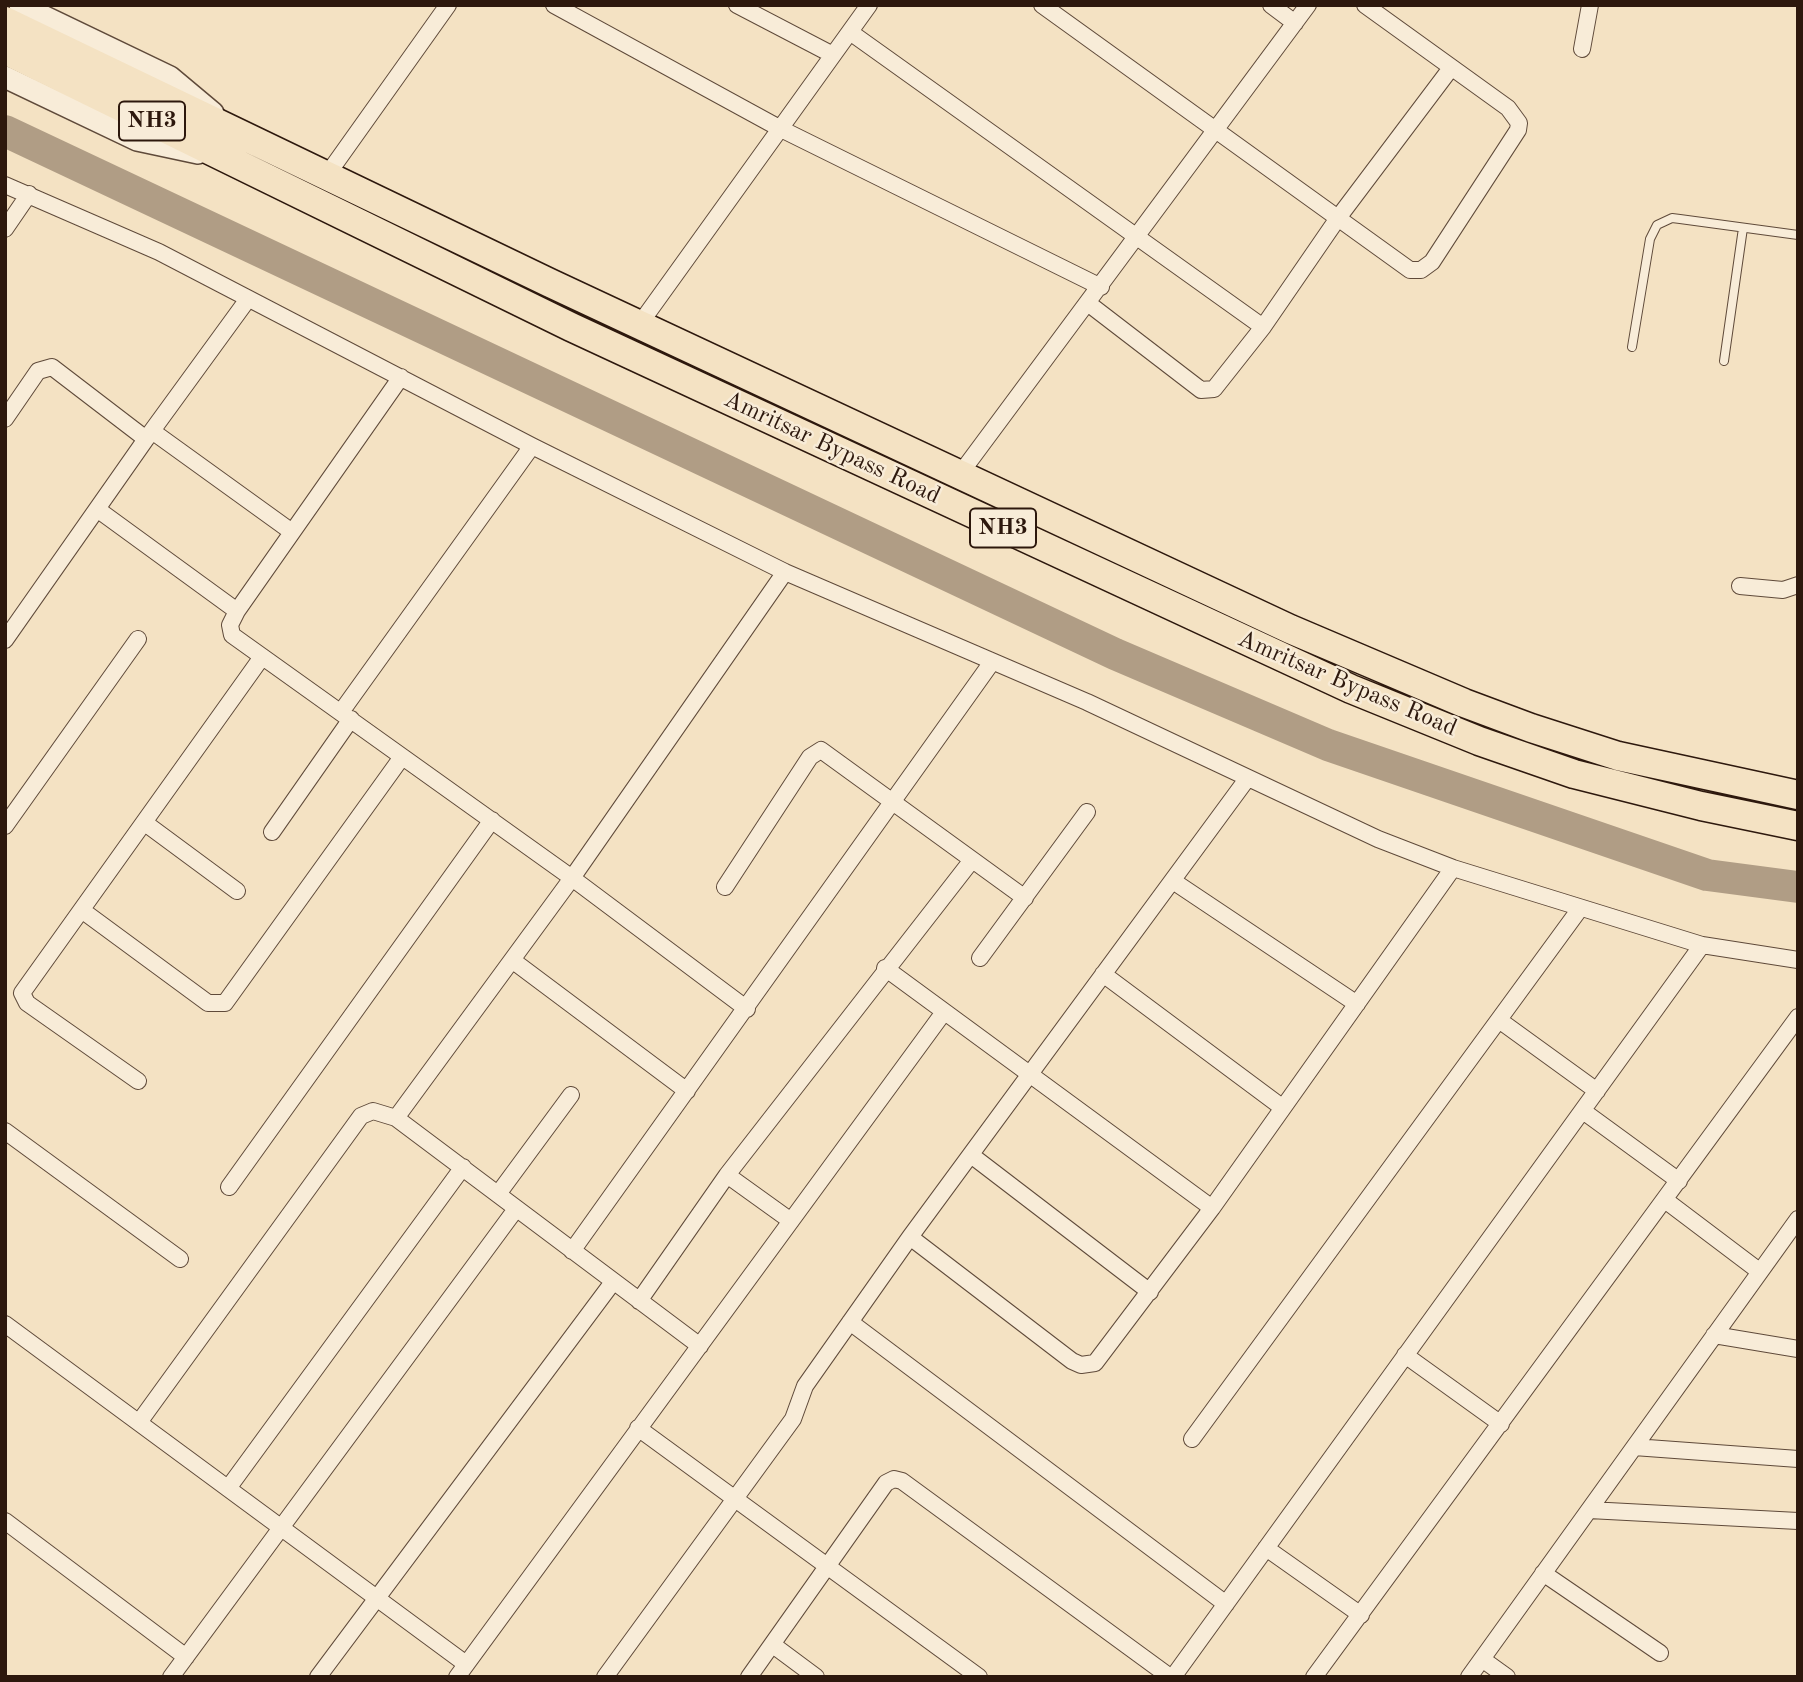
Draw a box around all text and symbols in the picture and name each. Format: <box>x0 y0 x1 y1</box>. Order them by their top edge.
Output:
road number: NH3 <box>119 102 185 140</box>
street label: Amritsar Bypass Road <box>719 385 945 511</box>
road number: NH3 <box>970 508 1036 548</box>
street label: Amritsar Bypass Road <box>1233 625 1461 743</box>

